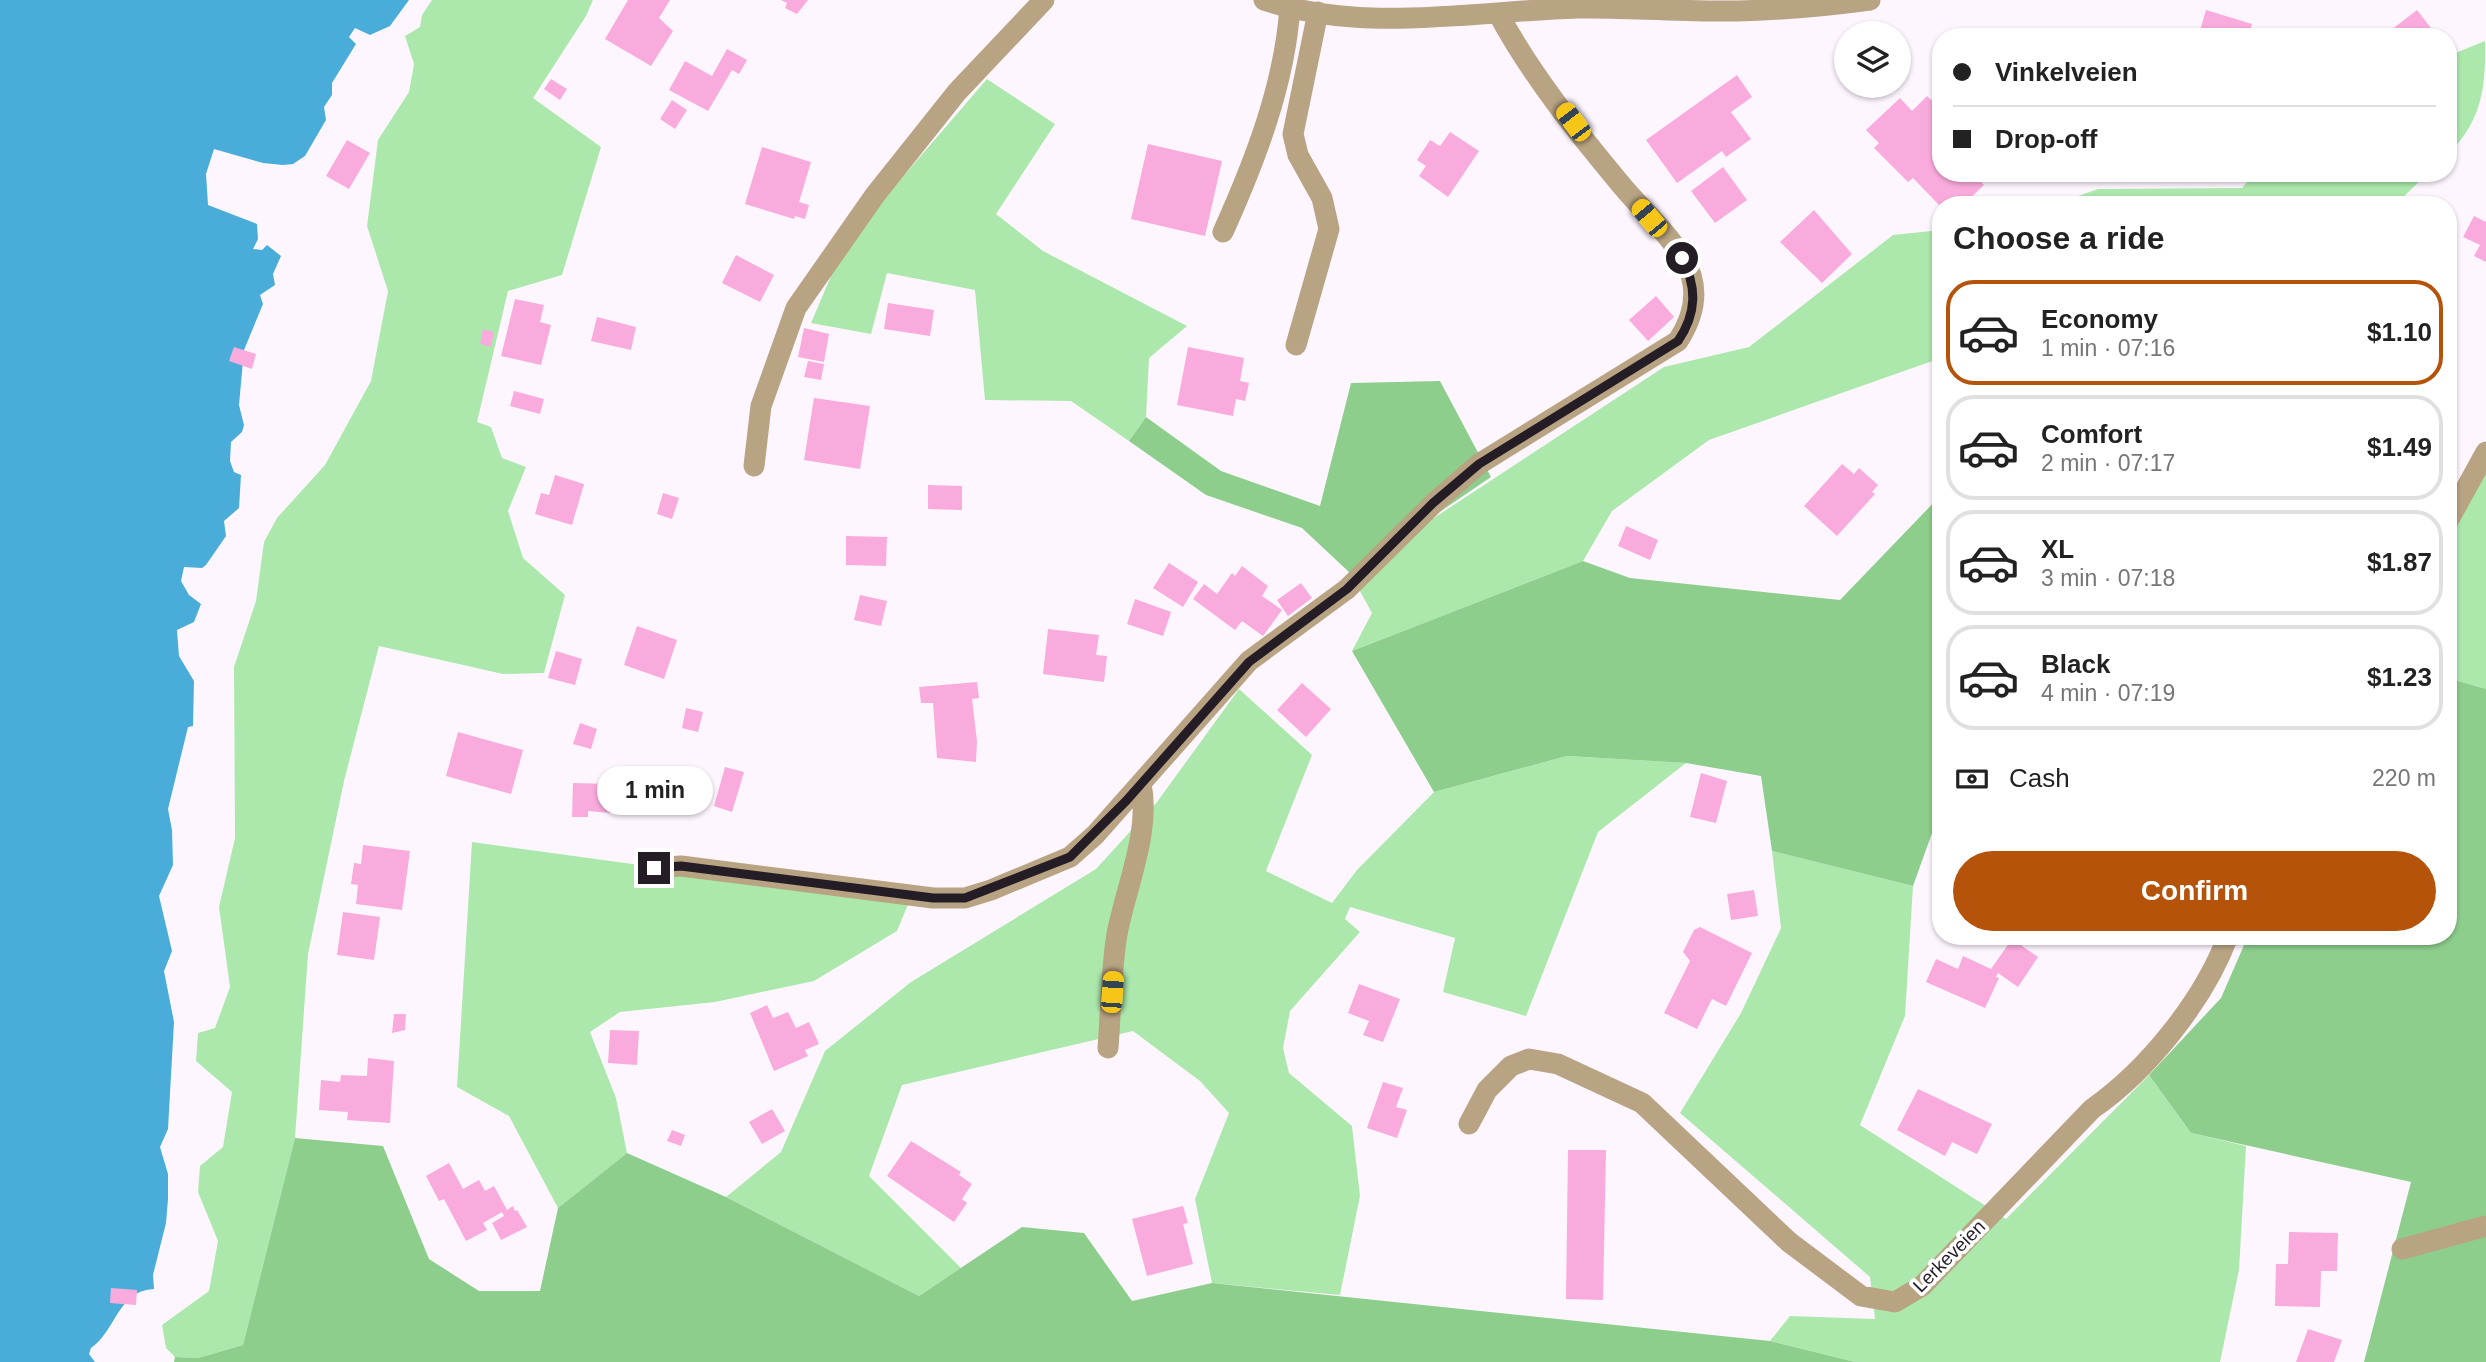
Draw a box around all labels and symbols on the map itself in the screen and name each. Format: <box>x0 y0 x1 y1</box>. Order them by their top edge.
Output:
car <box>1552 99 1595 145</box>
car <box>1628 195 1671 241</box>
route start <box>1666 242 1698 274</box>
callout: 1 min <box>596 766 712 816</box>
route end <box>638 852 670 884</box>
car <box>1101 970 1124 1014</box>
street label: Lerkeveien <box>1909 1216 1989 1296</box>

